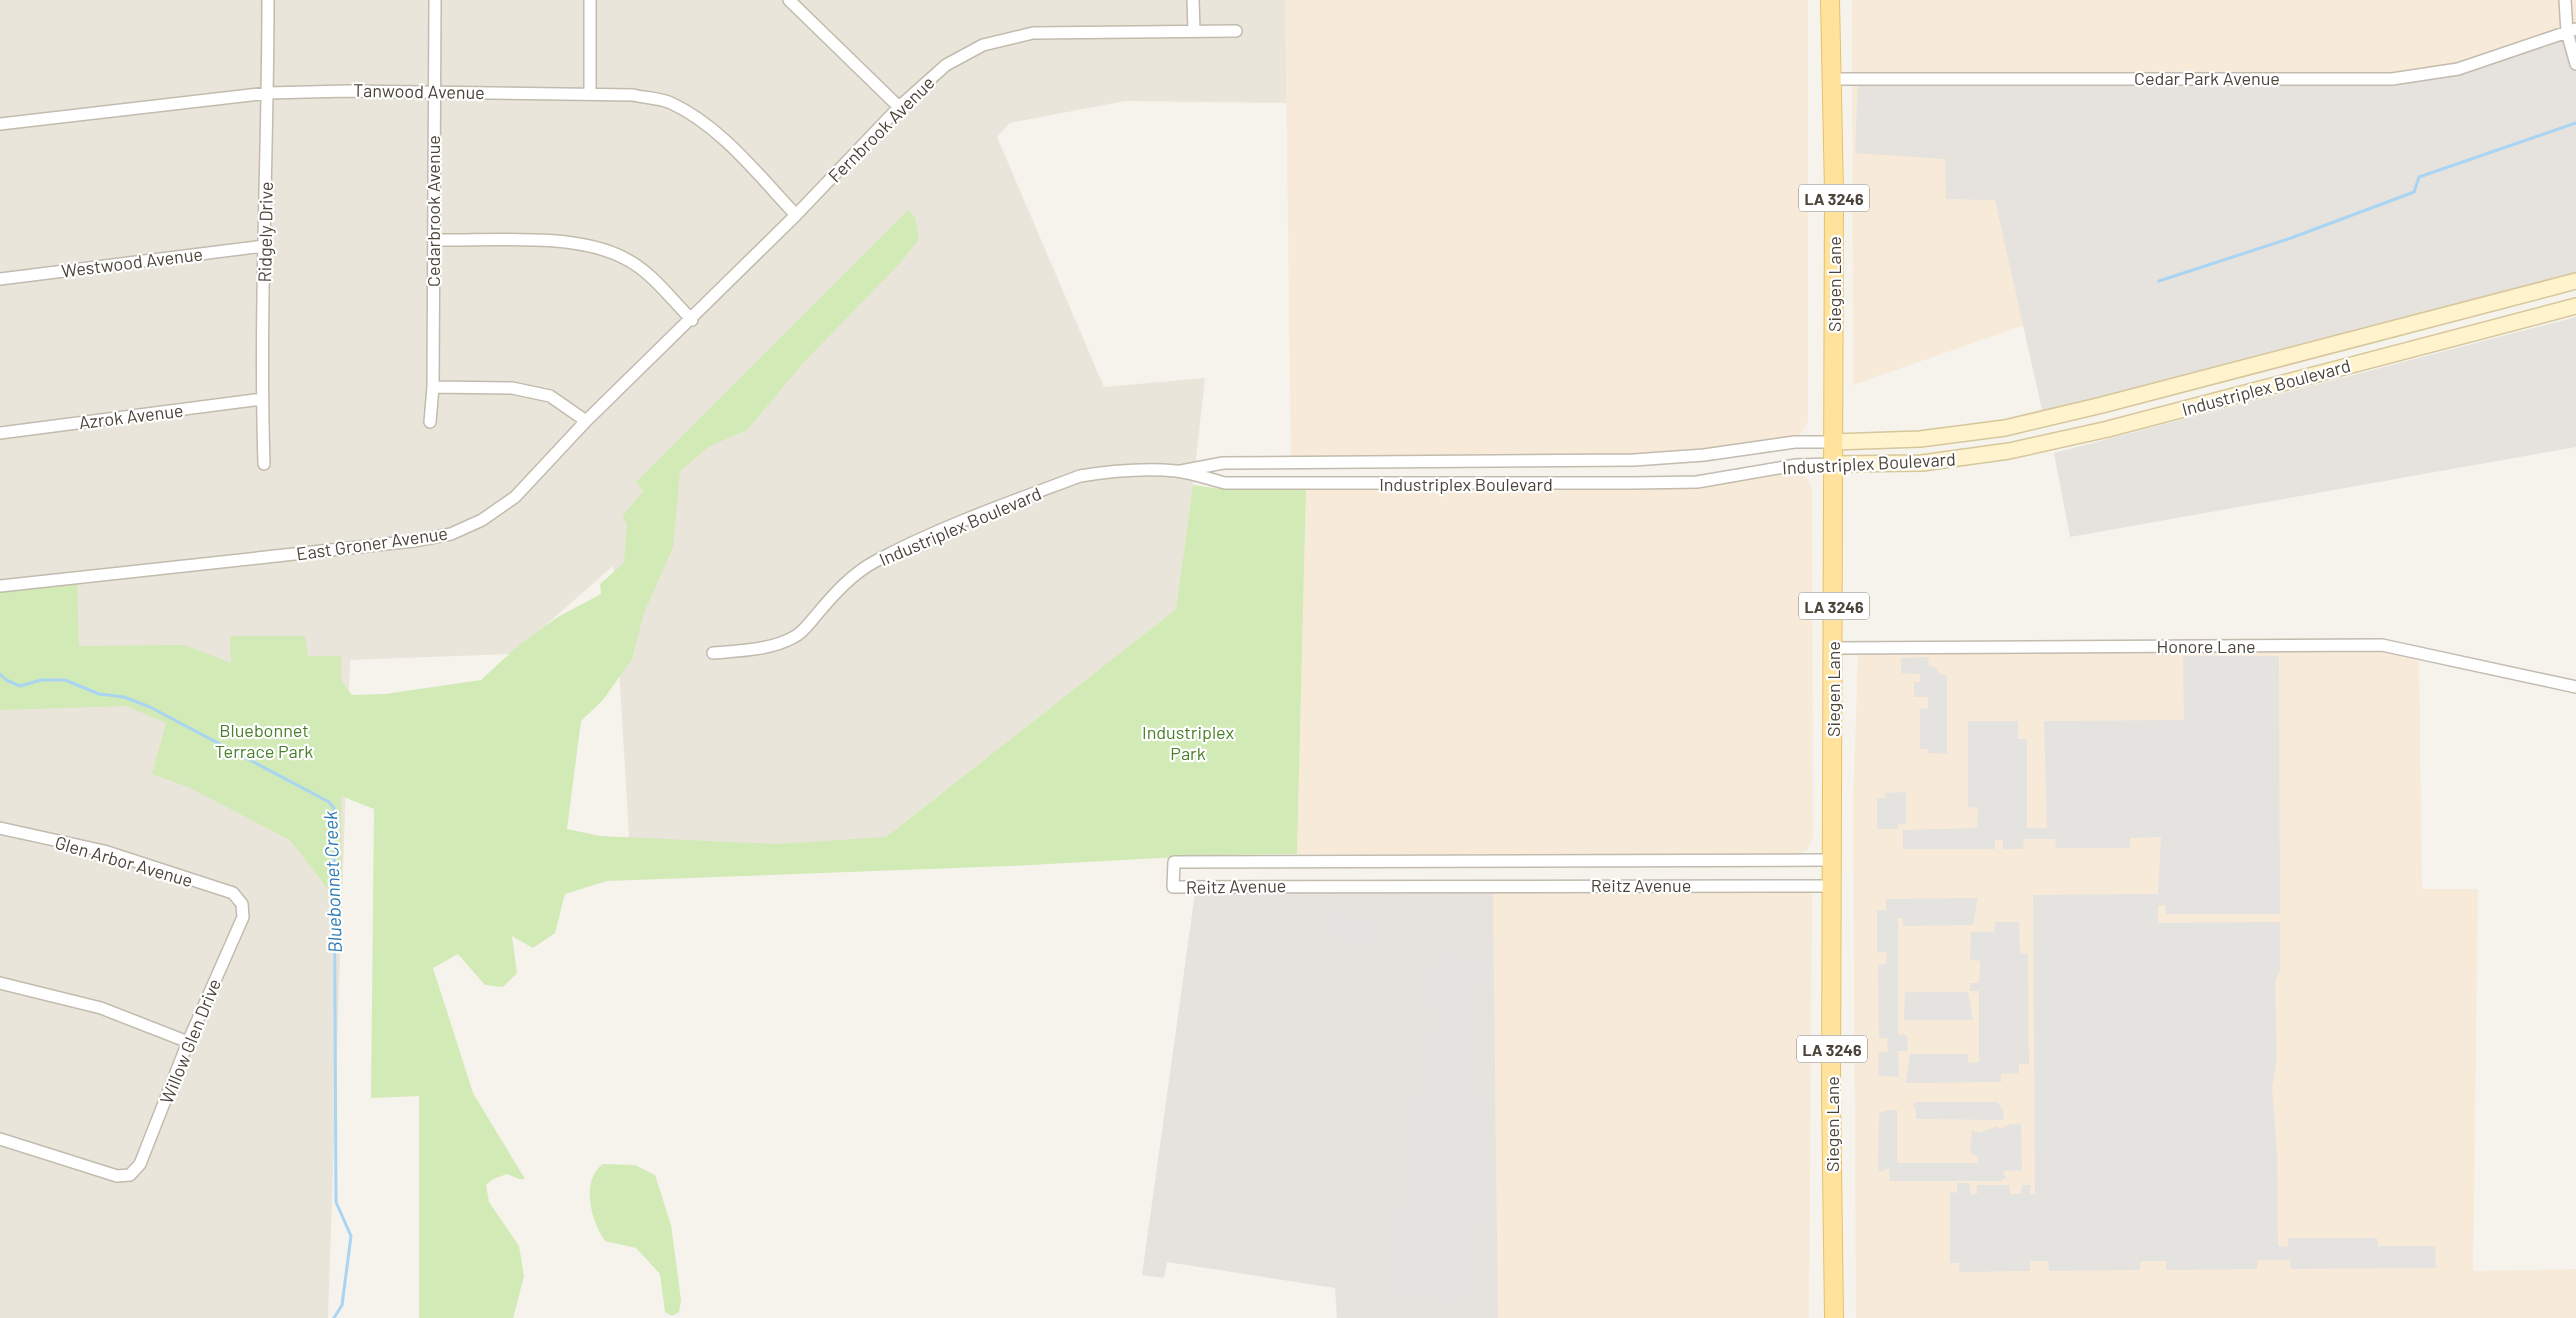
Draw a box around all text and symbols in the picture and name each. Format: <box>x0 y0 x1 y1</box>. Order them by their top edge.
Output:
street label: Cedar Park Avenue <box>2134 67 2280 89</box>
street label: Fernbrook Avenue <box>823 71 939 187</box>
street label: Tanwood Avenue <box>353 79 485 103</box>
street label: Cedarbrook Avenue <box>422 135 444 287</box>
street label: Ridgely Drive <box>253 181 277 283</box>
road number: LA 3246 <box>1799 184 1869 212</box>
street label: Siegen Lane <box>1823 236 1845 332</box>
street label: Westwood Avenue <box>60 242 204 282</box>
street label: Industriplex Boulevard <box>2179 354 2353 420</box>
street label: Azrok Avenue <box>78 399 184 433</box>
street label: Industriplex Boulevard <box>1782 447 1956 479</box>
street label: Industriplex Boulevard <box>1379 473 1553 495</box>
street label: Industriplex Boulevard <box>876 482 1044 570</box>
street label: East Groner Avenue <box>295 521 449 565</box>
road number: LA 3246 <box>1799 592 1869 620</box>
street label: Honore Lane <box>2156 635 2256 657</box>
street label: Siegen Lane <box>1822 641 1844 737</box>
park label: Bluebonnet Terrace Park <box>215 719 313 762</box>
park label: Industriplex Park <box>1142 721 1234 764</box>
water label: Bluebonnet Creek <box>318 810 346 953</box>
street label: Glen Arbor Avenue <box>53 831 195 891</box>
street label: Reitz Avenue <box>1186 874 1286 898</box>
street label: Reitz Avenue <box>1591 874 1691 896</box>
street label: Willow Glen Drive <box>155 975 225 1107</box>
road number: LA 3246 <box>1797 1036 1867 1062</box>
street label: Siegen Lane <box>1821 1076 1843 1172</box>

